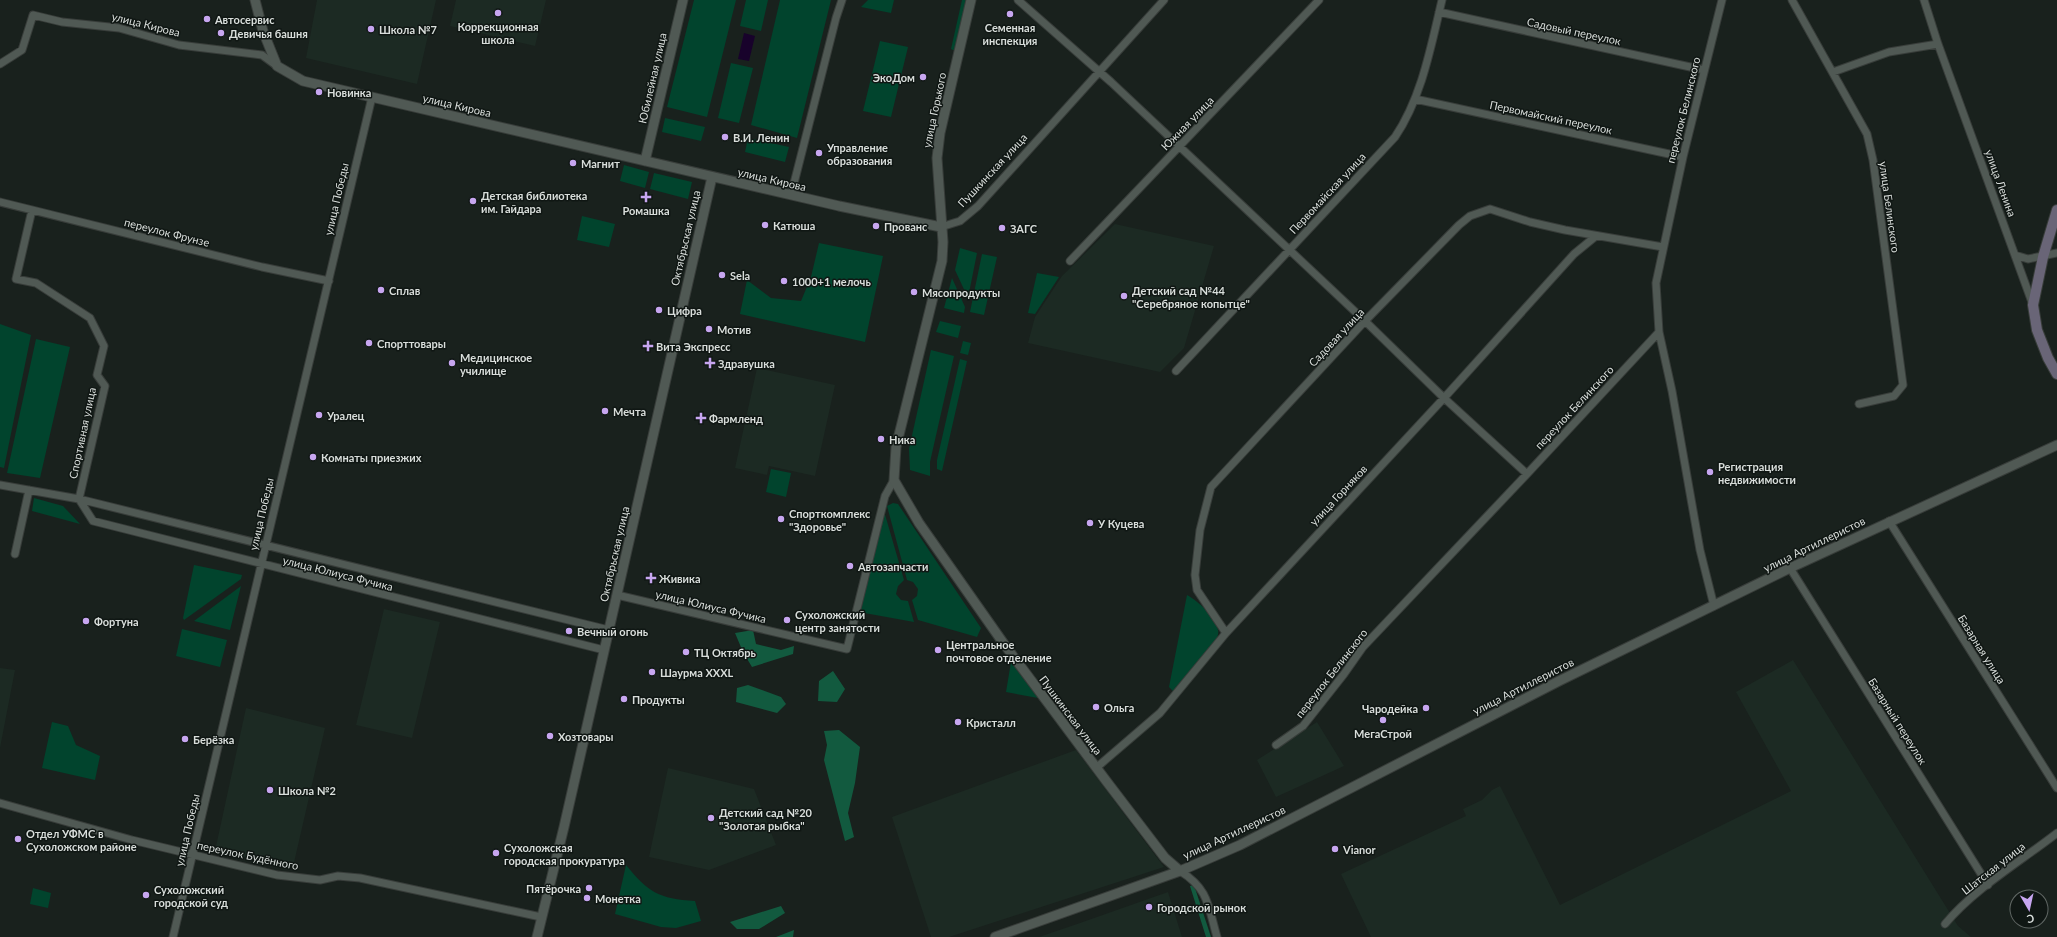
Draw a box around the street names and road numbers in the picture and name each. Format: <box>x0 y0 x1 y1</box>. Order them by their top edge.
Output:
street label: улица Кирова <box>111 9 181 39</box>
street label: Садовый переулок <box>1526 15 1622 47</box>
street label: Юбилейная улица <box>635 31 669 125</box>
street label: переулок Белинского <box>1663 55 1703 165</box>
street label: улица Горького <box>920 71 948 149</box>
street label: улица Кирова <box>422 91 492 119</box>
street label: Южная улица <box>1158 93 1216 153</box>
street label: Первомайский переулок <box>1489 98 1614 136</box>
street label: Пушкинская улица <box>955 131 1029 209</box>
street label: улица Ленина <box>1983 148 2019 218</box>
street label: Первомайская улица <box>1286 150 1368 236</box>
street label: улица Победы <box>321 161 351 236</box>
street label: улица Белинского <box>1877 161 1903 253</box>
street label: улица Кирова <box>737 165 807 193</box>
street label: Октябрьская улица <box>668 189 702 287</box>
street label: переулок Фрунзе <box>123 215 211 249</box>
street label: Садовая улица <box>1306 305 1366 369</box>
street label: переулок Белинского <box>1532 363 1616 451</box>
street label: Спортивная улица <box>66 386 98 480</box>
street label: улица Горняков <box>1307 462 1369 528</box>
street label: улица Победы <box>246 476 276 551</box>
street label: Октябрьская улица <box>597 505 631 603</box>
street label: улица Артиллеристов <box>1761 514 1867 574</box>
street label: улица Юлиуса Фучика <box>282 553 394 593</box>
street label: улица Юлиуса Фучика <box>654 587 768 625</box>
street label: Базарная улица <box>1956 612 2008 686</box>
street label: переулок Белинского <box>1292 626 1370 720</box>
street label: улица Артиллеристов <box>1470 655 1576 717</box>
street label: Пушкинская улица <box>1037 673 1105 757</box>
street label: Базарный переулок <box>1866 675 1930 767</box>
street label: улица Победы <box>172 792 202 867</box>
street label: улица Артиллеристов <box>1181 803 1287 861</box>
street label: переулок Будённого <box>196 838 300 872</box>
street label: Шатская улица <box>1959 839 2027 897</box>

